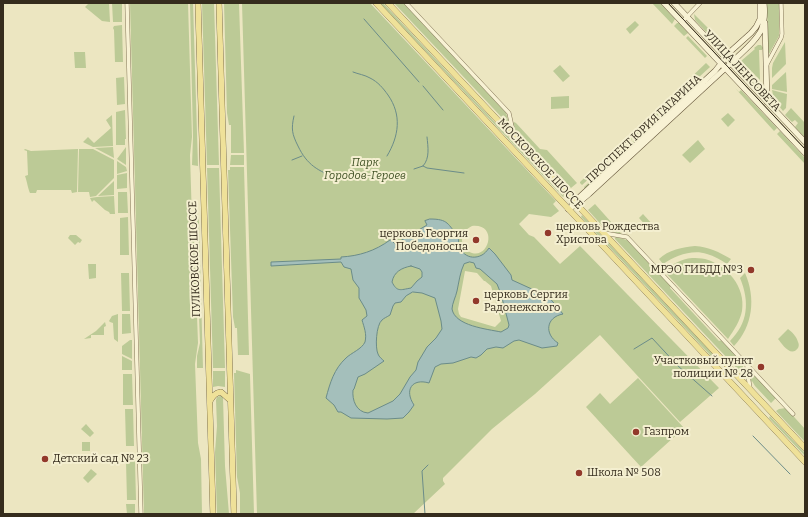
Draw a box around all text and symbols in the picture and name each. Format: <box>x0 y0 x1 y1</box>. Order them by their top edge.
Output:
street label: УЛИЦА ЛЕНСОВЕТА <box>701 28 783 114</box>
street label: ПРОСПЕКТ ЮРИЯ ГАГАРИНА <box>584 72 704 186</box>
street label: МОСКОВСКОЕ ШОССЕ <box>495 116 585 212</box>
park label: Парк Городов-Героев <box>324 156 406 182</box>
street label: ПУЛКОВСКОЕ ШОССЕ <box>186 201 204 317</box>
place label: церковь Рождества Христова <box>556 220 659 246</box>
place label: церковь Георгия Победоносца <box>379 227 468 253</box>
marker: церковь Рождества Христова <box>543 228 553 238</box>
marker: церковь Георгия Победоносца <box>471 235 481 245</box>
place label: МРЭО ГИБДД №3 <box>651 263 743 277</box>
marker: МРЭО ГИБДД №3 <box>746 265 756 275</box>
place label: церковь Сергия Радонежского <box>484 288 568 314</box>
marker: церковь Сергия Радонежского <box>471 296 481 306</box>
place label: Участковый пункт полиции № 28 <box>654 354 753 380</box>
marker: Участковый пункт полиции № 28 <box>756 362 766 372</box>
place label: Газпром <box>644 425 689 439</box>
marker: Газпром <box>631 427 641 437</box>
place label: Детский сад № 23 <box>53 452 149 466</box>
marker: Детский сад № 23 <box>40 454 50 464</box>
place label: Школа № 508 <box>587 466 661 480</box>
marker: Школа № 508 <box>574 468 584 478</box>

